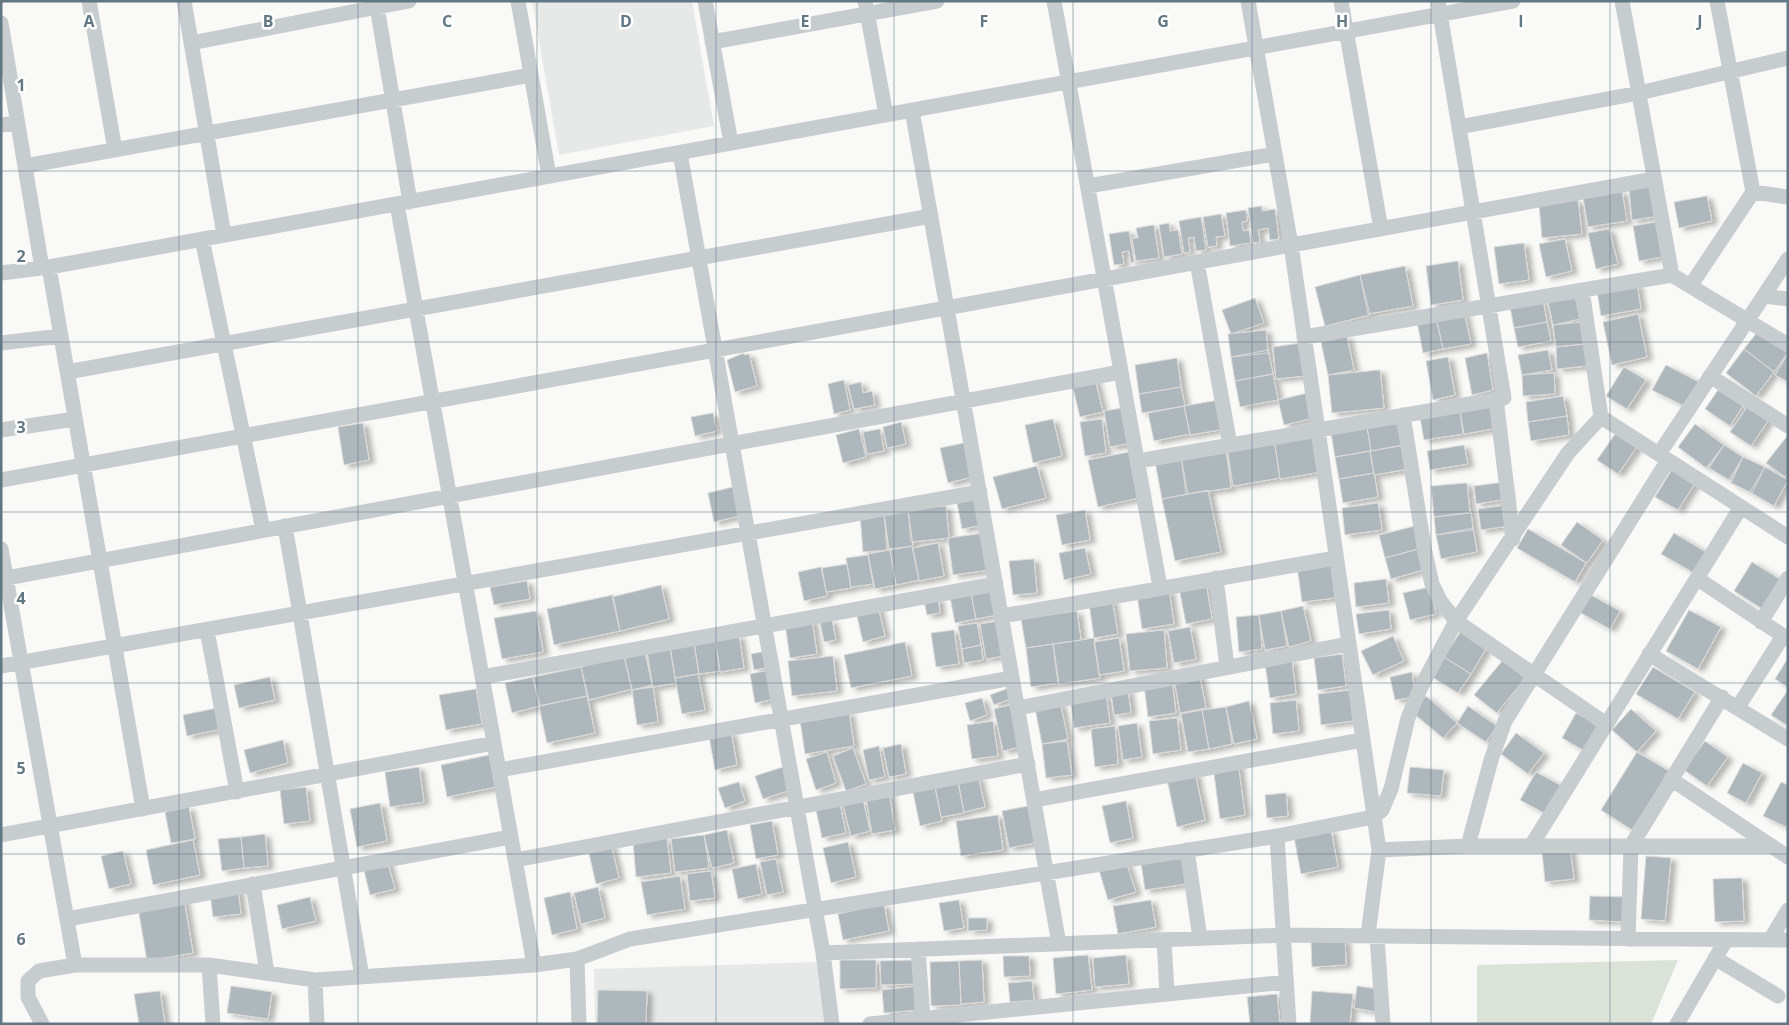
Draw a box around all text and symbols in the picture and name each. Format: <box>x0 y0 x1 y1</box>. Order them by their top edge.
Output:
text: A <box>83 10 95 32</box>
text: B <box>263 10 273 32</box>
text: C <box>442 10 452 32</box>
text: D <box>620 10 632 32</box>
text: E <box>801 10 810 32</box>
text: F <box>980 10 988 32</box>
text: G <box>1157 10 1169 32</box>
text: H <box>1336 10 1348 32</box>
text: I <box>1518 10 1524 32</box>
text: J <box>1695 10 1703 32</box>
text: 1 <box>16 74 26 96</box>
text: 2 <box>16 245 26 267</box>
text: 3 <box>16 416 26 438</box>
text: 4 <box>16 587 26 609</box>
text: 5 <box>16 757 26 779</box>
text: 6 <box>16 928 26 950</box>

